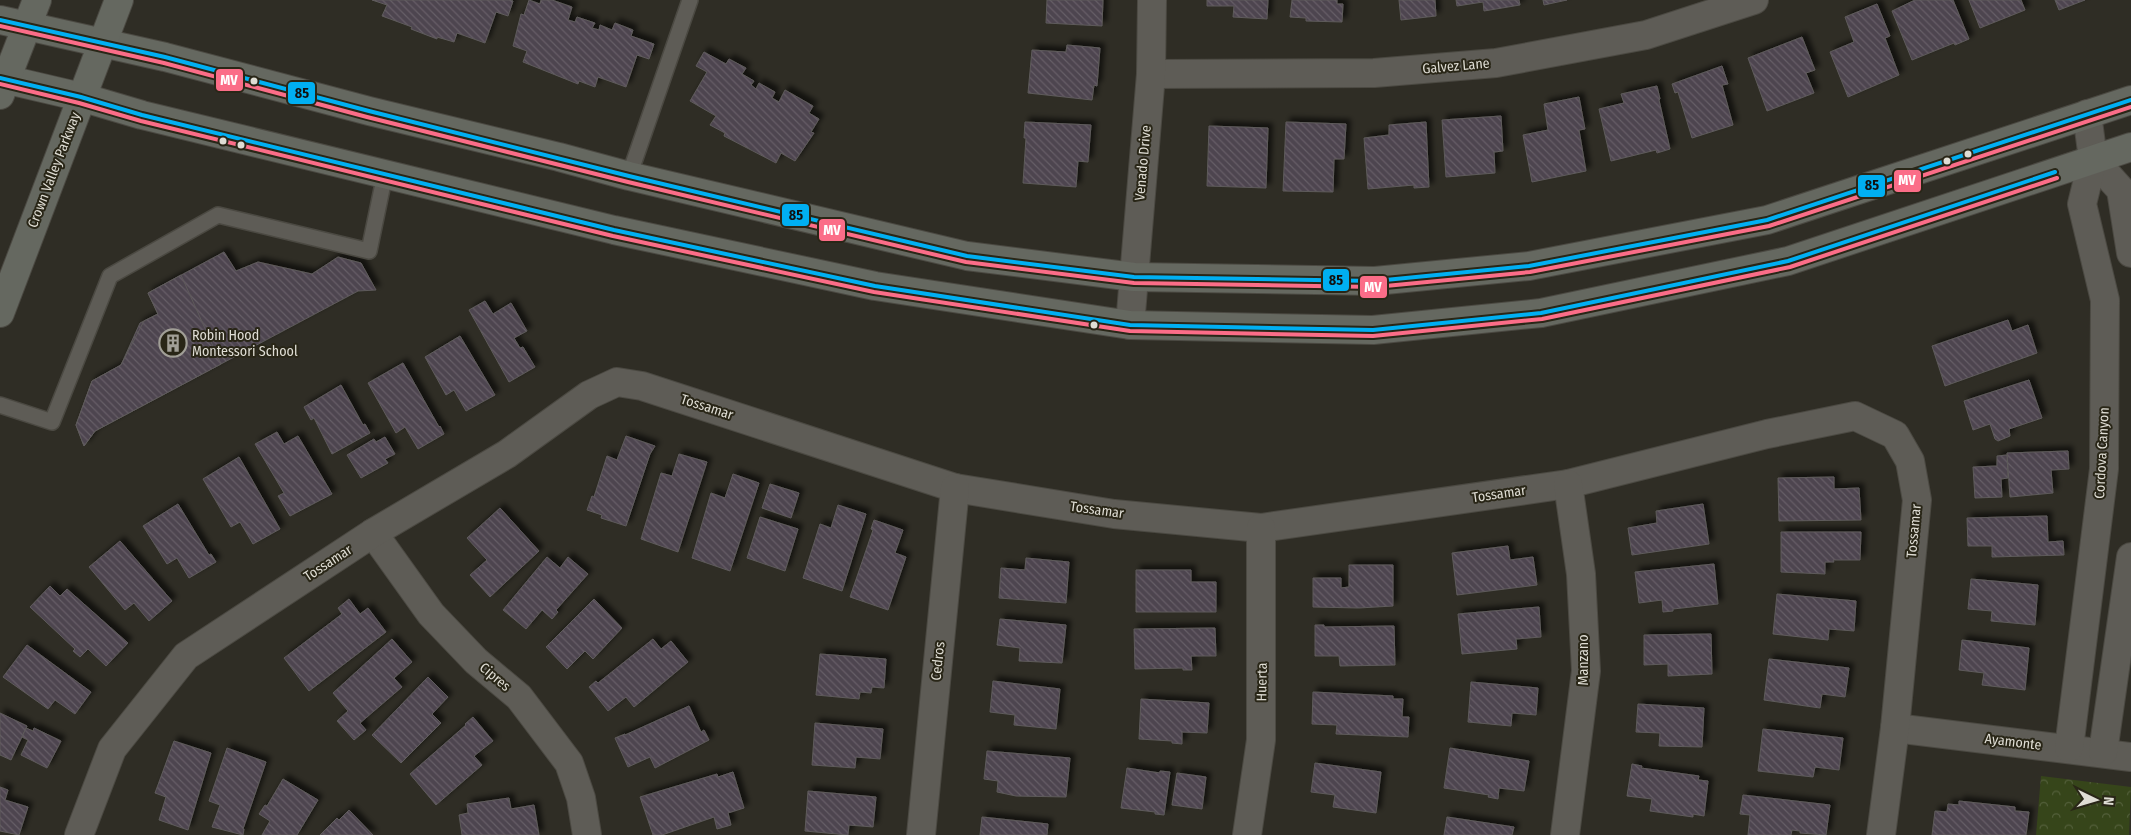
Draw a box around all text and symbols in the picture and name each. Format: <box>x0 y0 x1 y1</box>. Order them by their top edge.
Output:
street label: Galvez Lane <box>1422 55 1490 77</box>
line badge: MV <box>215 68 244 92</box>
text: MV <box>220 72 238 89</box>
unlabelled marker <box>249 76 259 86</box>
line badge: 85 <box>287 81 316 105</box>
text: 85 <box>295 85 309 102</box>
street label: Crown Valley Parkway <box>24 109 84 230</box>
street label: Venado Drive <box>1131 124 1155 201</box>
unlabelled marker <box>218 136 228 146</box>
unlabelled marker <box>236 140 246 150</box>
unlabelled marker <box>1963 149 1973 159</box>
unlabelled marker <box>1942 156 1952 166</box>
line badge: MV <box>1893 169 1922 193</box>
text: MV <box>1898 172 1916 189</box>
line badge: 85 <box>1857 174 1886 198</box>
text: 85 <box>1865 177 1879 194</box>
line badge: 85 <box>781 203 810 227</box>
text: 85 <box>789 207 803 224</box>
line badge: MV <box>818 218 846 242</box>
text: MV <box>823 222 841 239</box>
line badge: 85 <box>1322 268 1350 292</box>
text: 85 <box>1329 272 1343 289</box>
line badge: MV <box>1359 275 1388 299</box>
text: MV <box>1364 279 1382 296</box>
unlabelled marker <box>1089 320 1099 330</box>
place label: Robin Hood Montessori School <box>192 327 298 360</box>
building icon: Robin Hood Montessori School <box>158 328 188 358</box>
street label: Tossamar <box>679 391 735 423</box>
street label: Cordova Canyon <box>2091 407 2113 499</box>
street label: Tossamar <box>1471 482 1527 506</box>
street label: Tossamar <box>1069 498 1125 522</box>
street label: Tossamar <box>1903 503 1925 559</box>
street label: Tossamar <box>301 541 355 585</box>
street label: Manzano <box>1575 634 1592 686</box>
street label: Cedros <box>928 641 948 681</box>
street label: Cipres <box>476 659 514 695</box>
street label: Huerta <box>1253 662 1271 702</box>
street label: Ayamonte <box>1984 730 2042 754</box>
north arrow <box>2071 775 2121 825</box>
text: N <box>2100 796 2117 806</box>

